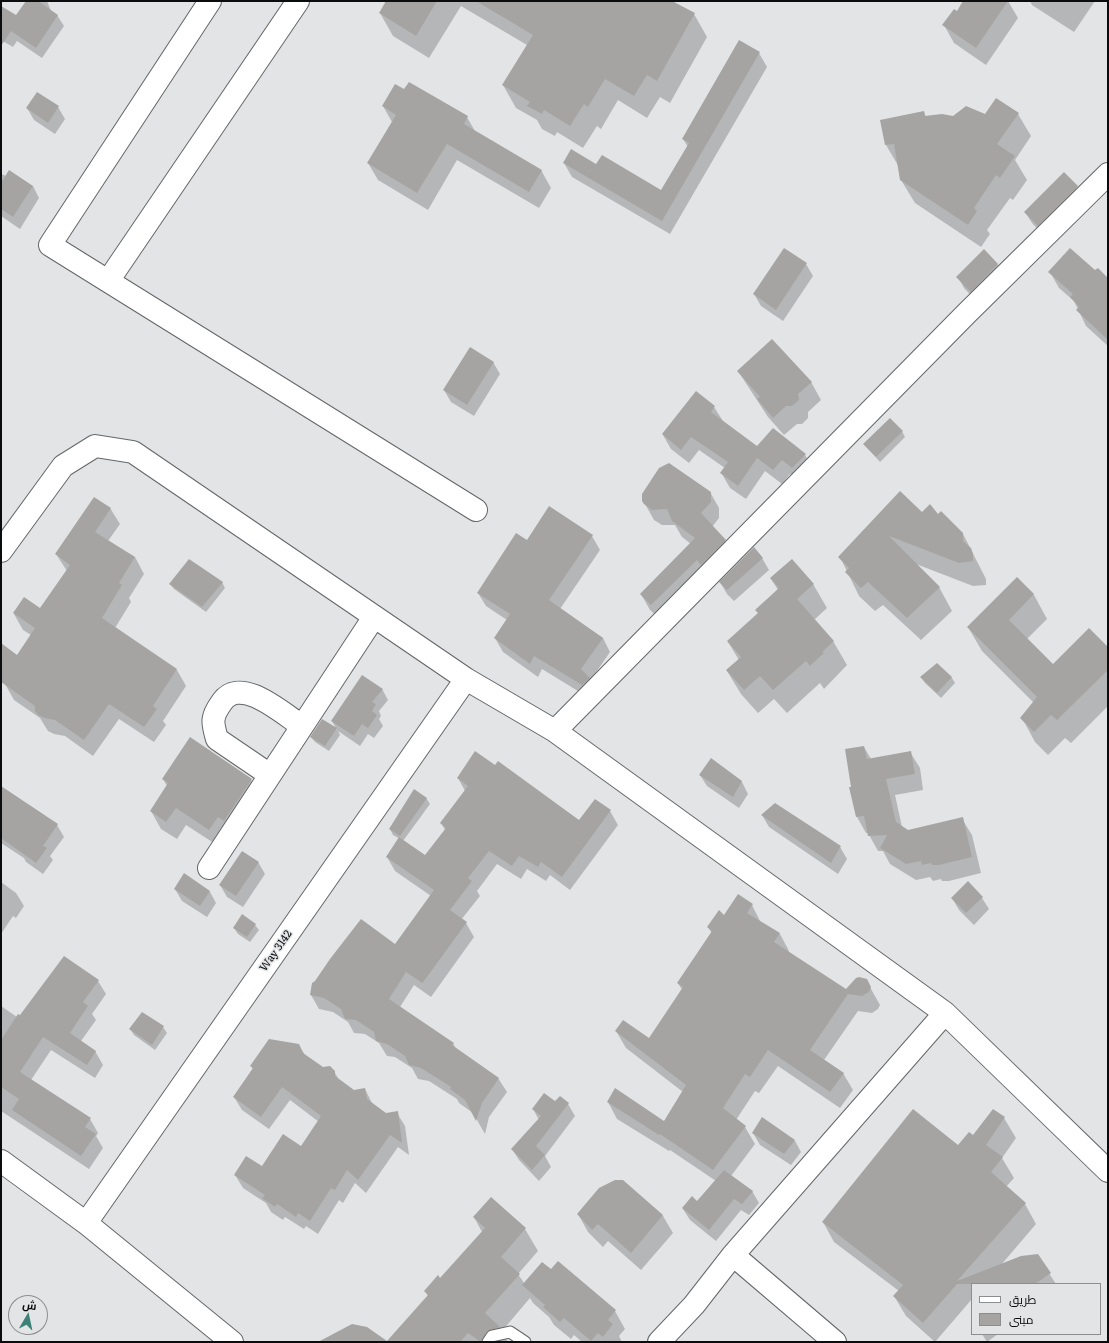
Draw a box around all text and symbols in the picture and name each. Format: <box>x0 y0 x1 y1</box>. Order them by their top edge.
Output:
street label: Way 3142 <box>257 928 295 974</box>
legend <box>971 1283 1101 1335</box>
text: طريق <box>1009 1290 1036 1308</box>
north arrow <box>8 1295 48 1335</box>
text: ش <box>21 1295 38 1313</box>
text: مبنى <box>1009 1310 1034 1328</box>

